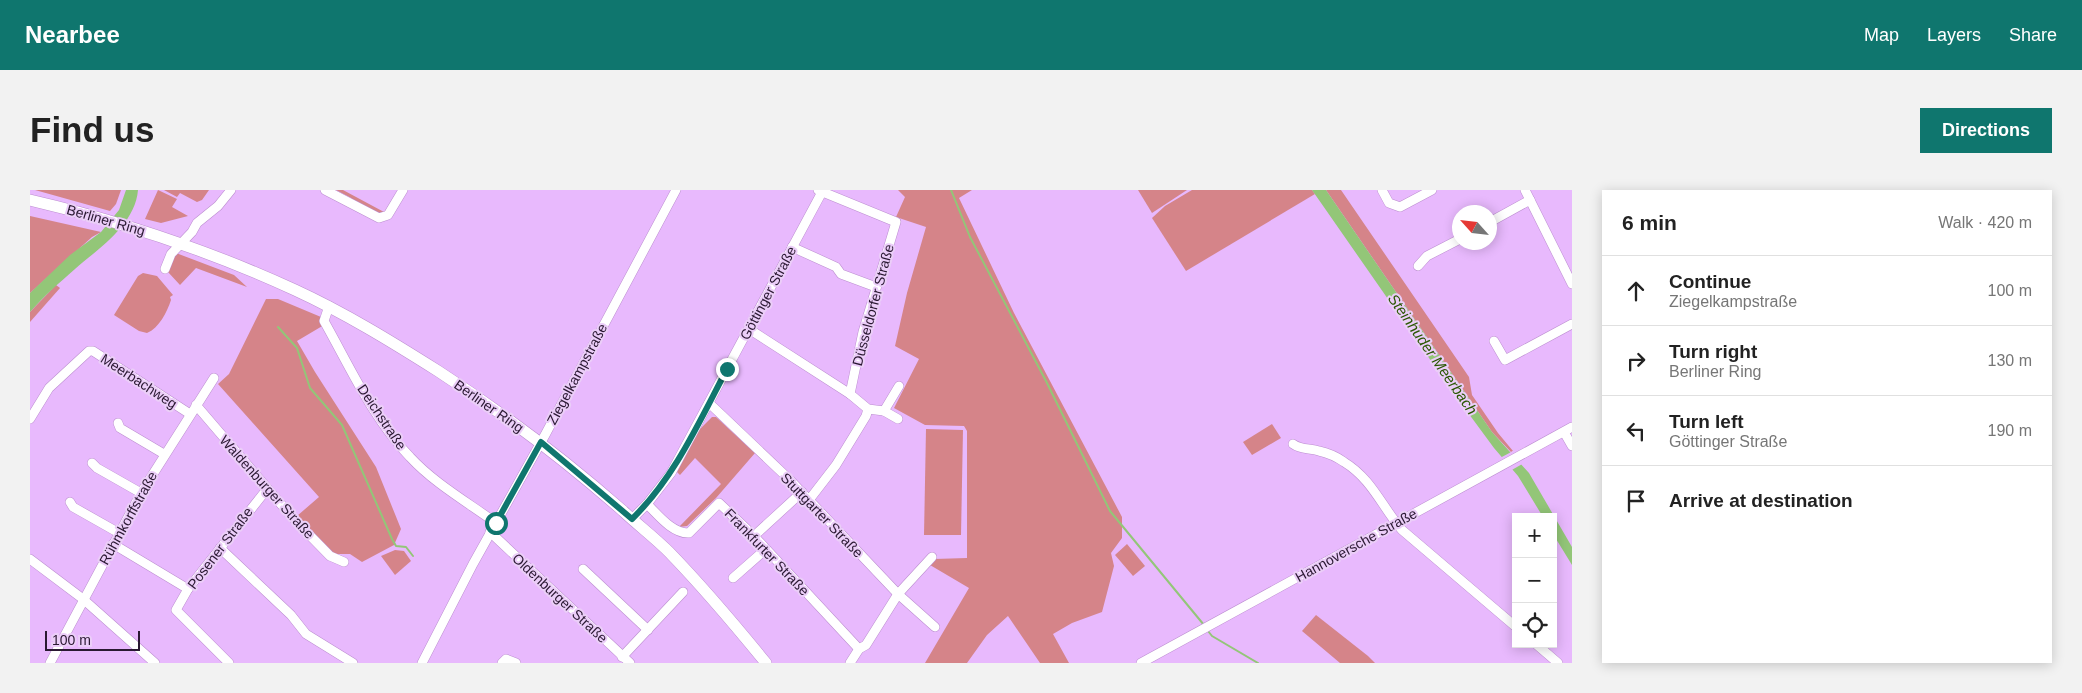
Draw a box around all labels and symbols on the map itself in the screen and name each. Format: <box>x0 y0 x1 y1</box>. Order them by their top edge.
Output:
street label: Berliner Ring <box>65 201 147 239</box>
north arrow <box>1452 205 1497 250</box>
street label: Düsseldorfer Straße <box>849 242 897 368</box>
street label: Göttinger Straße <box>737 243 799 342</box>
water label: Steinhuder Meerbach <box>1385 290 1481 418</box>
street label: Ziegelkampstraße <box>544 321 610 427</box>
street label: Meerbachweg <box>98 350 180 412</box>
route end <box>716 358 739 381</box>
street label: Berliner Ring <box>451 376 527 436</box>
street label: Deichstraße <box>354 381 410 453</box>
street label: Waldenburger Straße <box>216 432 318 542</box>
street label: Rühmkorffstraße <box>96 468 160 567</box>
street label: Stuttgarter Straße <box>778 469 867 561</box>
street label: Posener Straße <box>184 504 256 592</box>
street label: Frankfurter Straße <box>722 505 813 599</box>
street label: Hannoversche Straße <box>1293 505 1420 585</box>
route start <box>485 512 508 535</box>
street label: Oldenburger Straße <box>509 550 611 646</box>
scale bar <box>45 628 140 651</box>

